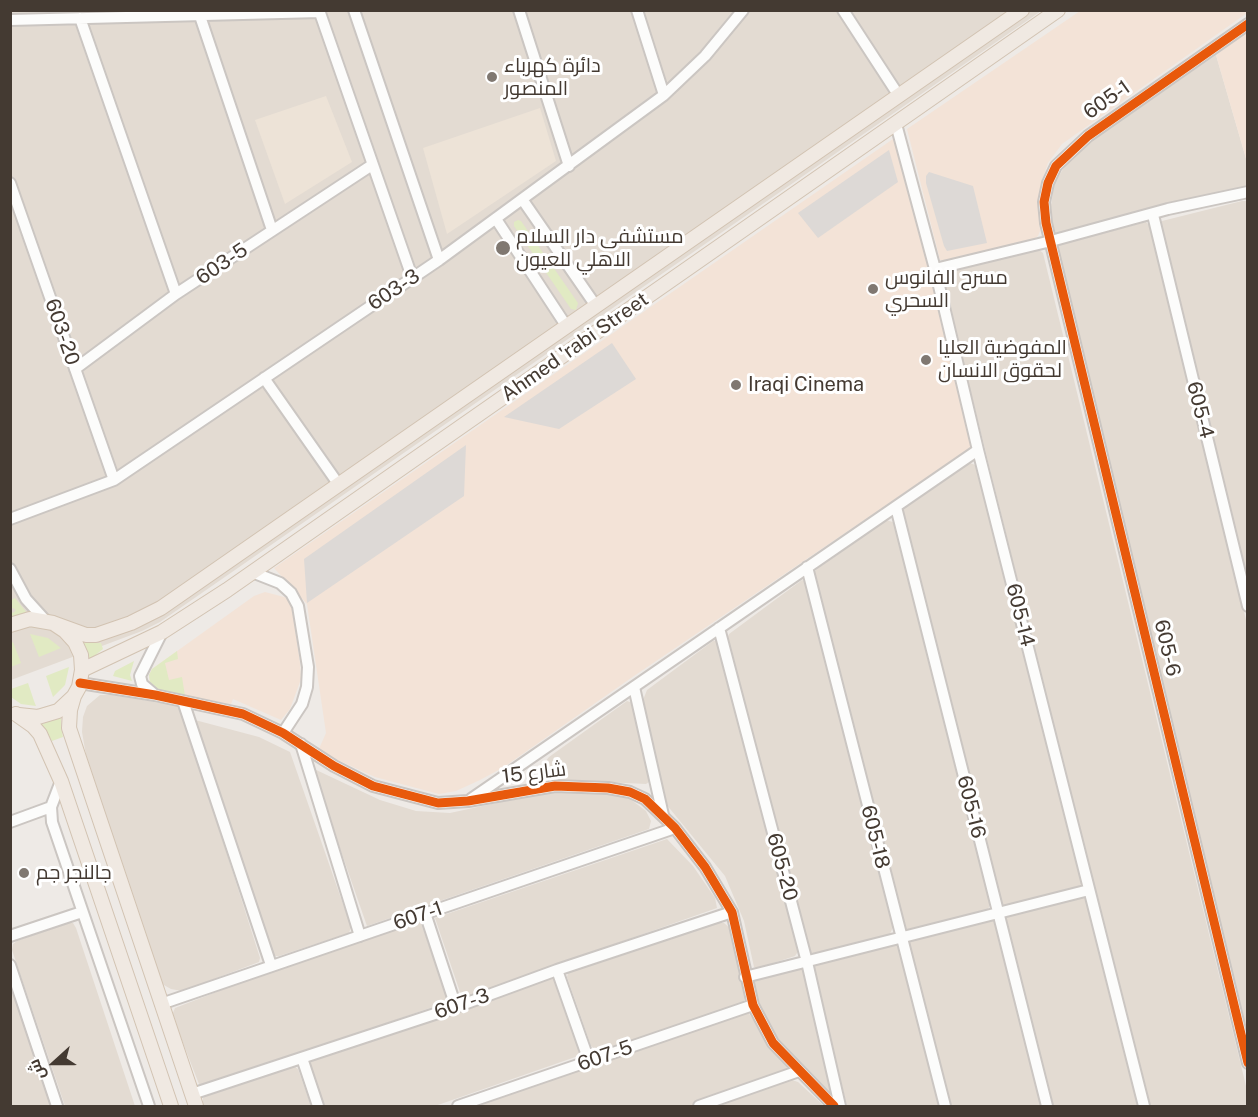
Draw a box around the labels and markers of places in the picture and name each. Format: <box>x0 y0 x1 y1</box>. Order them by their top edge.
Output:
place label: دائرة كهرباء المنصور <box>504 54 601 101</box>
marker: دائرة كهرباء المنصور <box>485 70 499 84</box>
place label: مستشفى دار السلام الاهلي للعيون <box>516 225 684 272</box>
marker: مستشفى دار السلام الاهلي للعيون <box>494 239 512 257</box>
place label: مسرح الفانوس السحري <box>885 266 1008 313</box>
marker: مسرح الفانوس السحري <box>866 282 880 296</box>
place label: المفوضية العليا لحقوق الانسان <box>938 336 1067 383</box>
marker: المفوضية العليا لحقوق الانسان <box>919 353 933 367</box>
place label: Iraqi Cinema <box>748 373 864 397</box>
marker: Iraqi Cinema <box>729 378 743 392</box>
place label: جالنجر جم <box>36 861 112 885</box>
marker: جالنجر جم <box>17 866 31 880</box>

